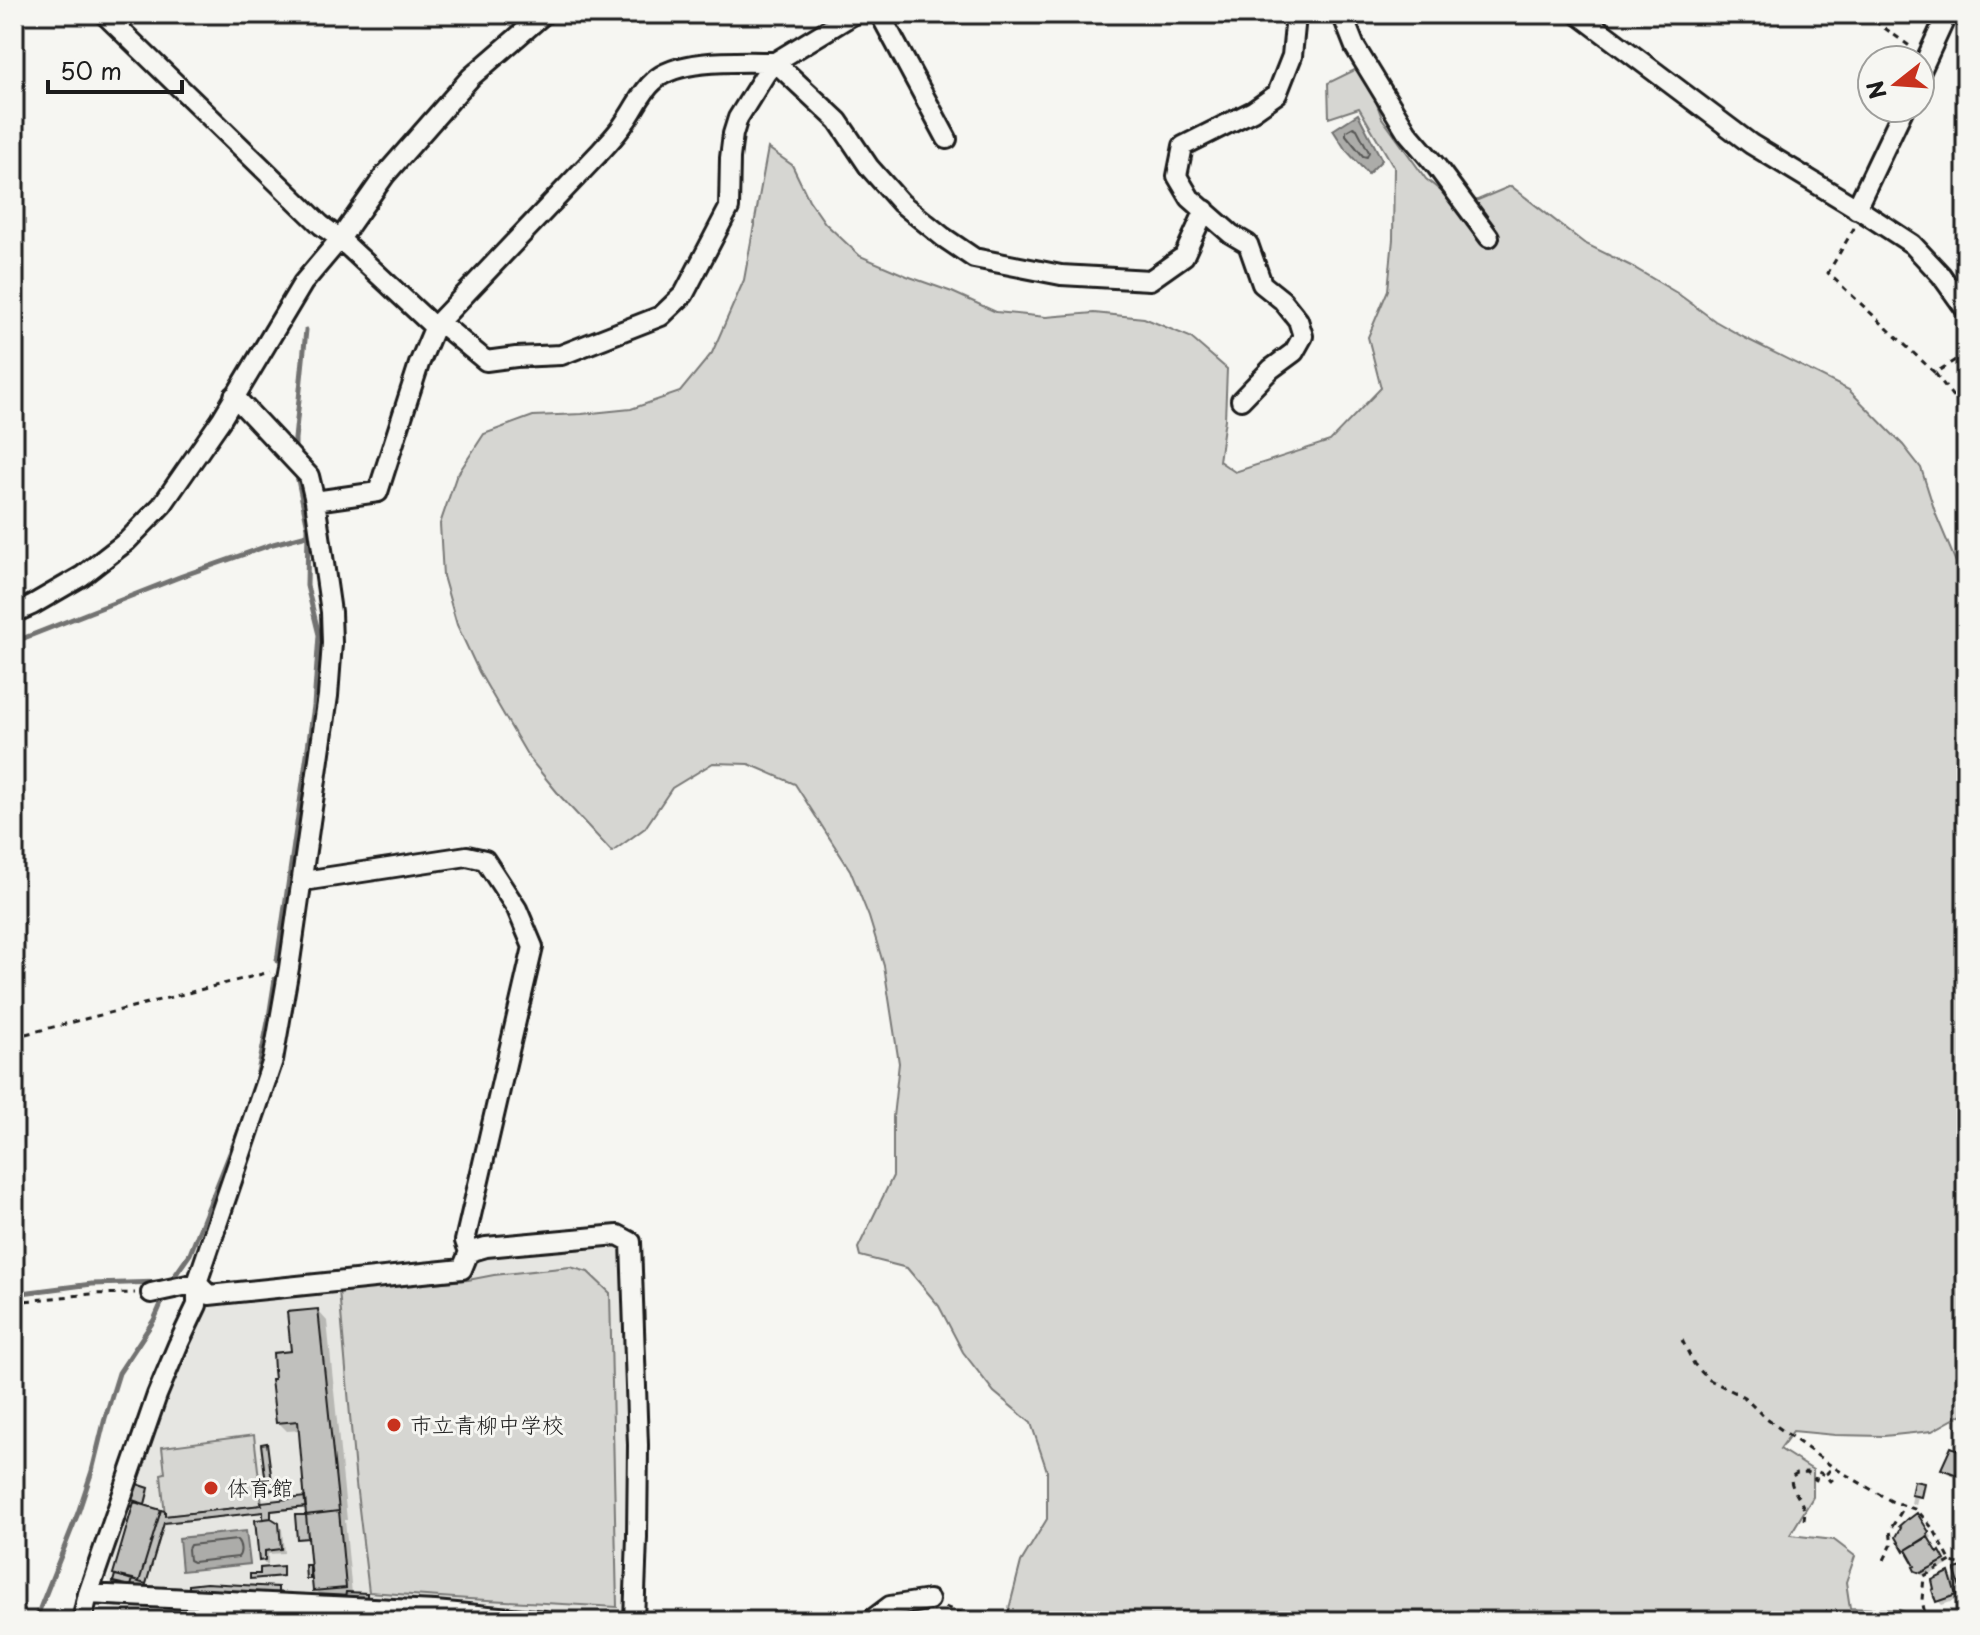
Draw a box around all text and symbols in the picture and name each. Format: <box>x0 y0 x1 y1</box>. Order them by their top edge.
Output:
scale bar <box>48 44 182 94</box>
north arrow <box>1856 44 1936 124</box>
text: 50 m <box>60 52 122 88</box>
text: N <box>1857 77 1894 103</box>
place label: 市立青柳中学校 <box>410 1407 564 1440</box>
marker: 市立青柳中学校 <box>385 1416 403 1434</box>
place label: 体育館 <box>227 1470 293 1503</box>
marker: 体育館 <box>202 1479 220 1497</box>

